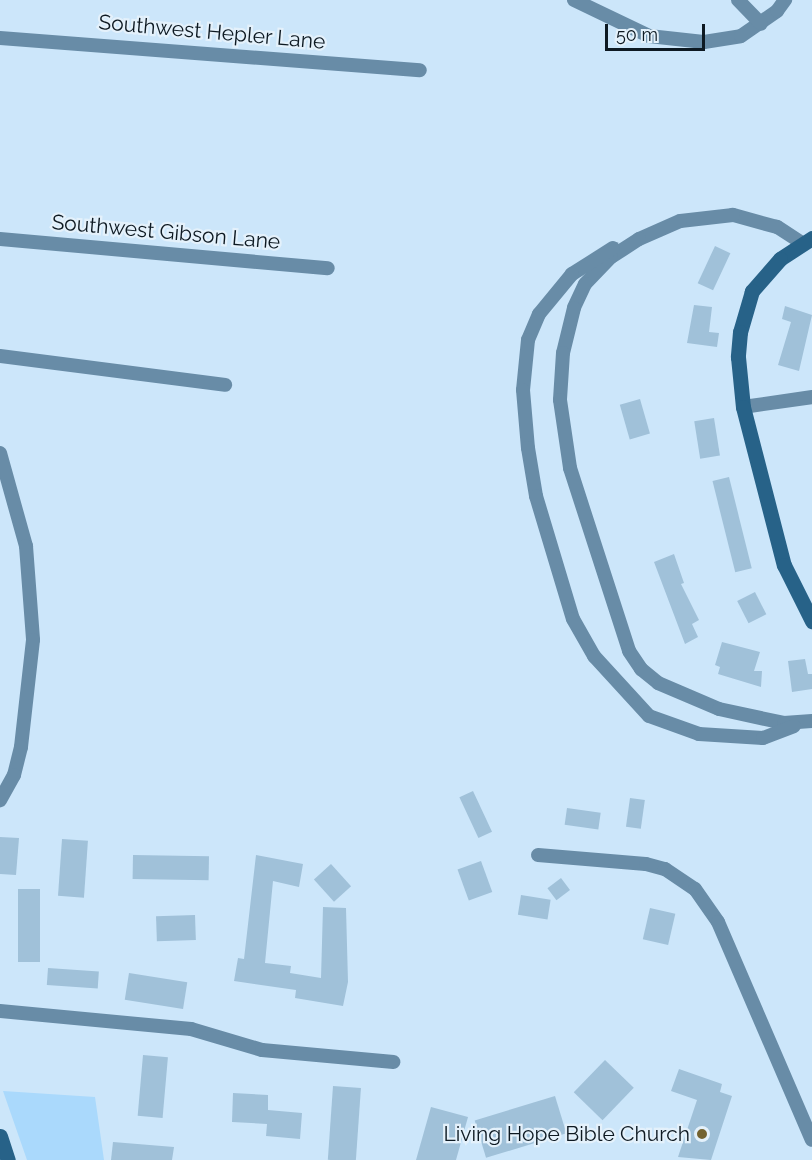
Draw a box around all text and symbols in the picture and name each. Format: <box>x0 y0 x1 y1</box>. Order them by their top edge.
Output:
street label: Southwest Hepler Lane <box>97 10 327 54</box>
scale bar <box>608 12 708 50</box>
text: 50 m <box>616 24 658 45</box>
street label: Southwest Gibson Lane <box>51 209 281 255</box>
place label: Living Hope Bible Church <box>444 1121 690 1147</box>
marker: Living Hope Bible Church <box>695 1127 709 1141</box>

